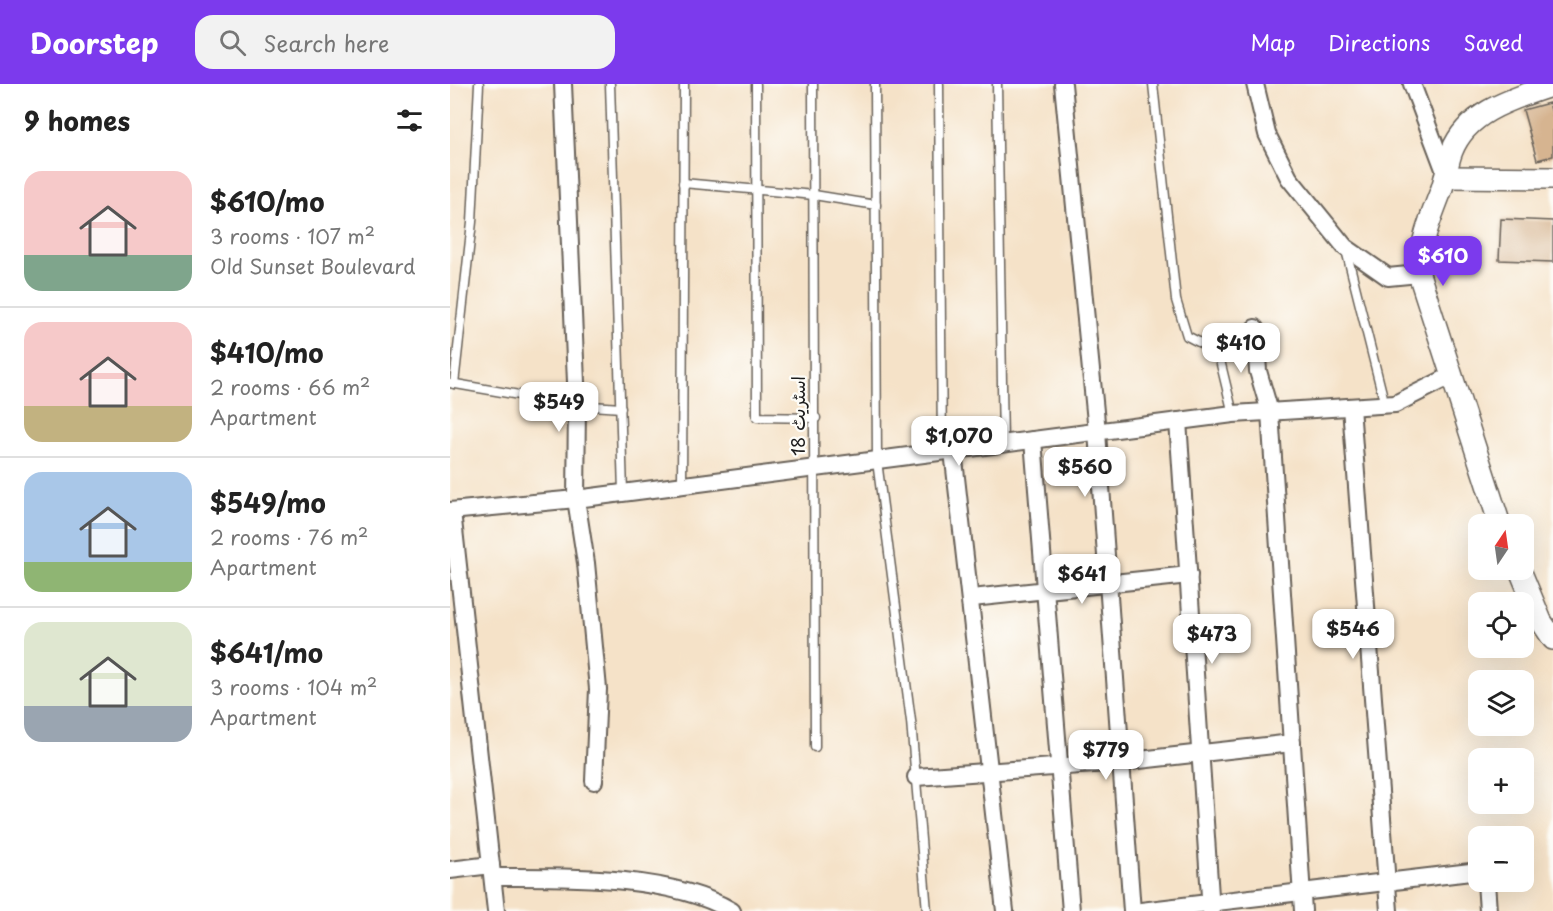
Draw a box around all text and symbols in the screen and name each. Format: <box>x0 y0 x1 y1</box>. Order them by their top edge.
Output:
search box <box>195 15 615 69</box>
text: Doorstep <box>30 21 159 64</box>
icon: search <box>216 26 249 59</box>
text: Search here <box>264 26 389 59</box>
text: Map <box>1250 26 1295 58</box>
text: Directions <box>1328 26 1430 58</box>
text: Saved <box>1463 26 1523 58</box>
text: 9 homes <box>24 101 130 140</box>
icon: filters <box>393 104 426 137</box>
text: $610/mo <box>210 182 324 221</box>
icon: home <box>72 195 144 267</box>
text: 3 rooms · 107 m² <box>210 221 375 251</box>
pin: $610 <box>1407 236 1479 287</box>
text: $610 <box>1418 240 1468 270</box>
text: Old Sunset Boulevard <box>210 251 415 281</box>
pin: $410 <box>1205 323 1277 374</box>
text: $410 <box>1216 327 1266 357</box>
text: $410/mo <box>210 333 324 372</box>
icon: home <box>72 346 144 418</box>
text: 2 rooms · 66 m² <box>210 372 370 402</box>
street label: اسٹریٹ 18 <box>784 376 811 456</box>
pin: $549 <box>523 382 595 433</box>
text: $549 <box>533 386 585 416</box>
text: Apartment <box>210 402 317 432</box>
pin: $1,070 <box>910 416 1008 467</box>
text: $1,070 <box>925 420 993 450</box>
pin: $560 <box>1049 447 1121 498</box>
text: $560 <box>1058 451 1112 481</box>
text: $549/mo <box>210 483 326 522</box>
icon: home <box>72 496 144 568</box>
north arrow <box>1468 514 1534 580</box>
map controls <box>1468 514 1534 892</box>
text: 2 rooms · 76 m² <box>210 522 368 552</box>
text: Apartment <box>210 552 317 582</box>
pin: $641 <box>1046 554 1118 605</box>
text: $641 <box>1057 558 1107 588</box>
button: locate <box>1468 592 1534 658</box>
pin: $546 <box>1317 609 1389 660</box>
text: $546 <box>1326 613 1380 643</box>
pin: $473 <box>1176 614 1248 665</box>
text: $473 <box>1187 618 1237 648</box>
text: $641/mo <box>210 633 323 672</box>
icon: home <box>72 646 144 718</box>
button: layers <box>1468 670 1534 736</box>
text: 3 rooms · 104 m² <box>210 672 377 702</box>
text: Apartment <box>210 702 317 732</box>
pin: $779 <box>1070 730 1142 781</box>
text: $779 <box>1083 734 1129 764</box>
button: + <box>1468 748 1534 814</box>
button: − <box>1468 826 1534 892</box>

